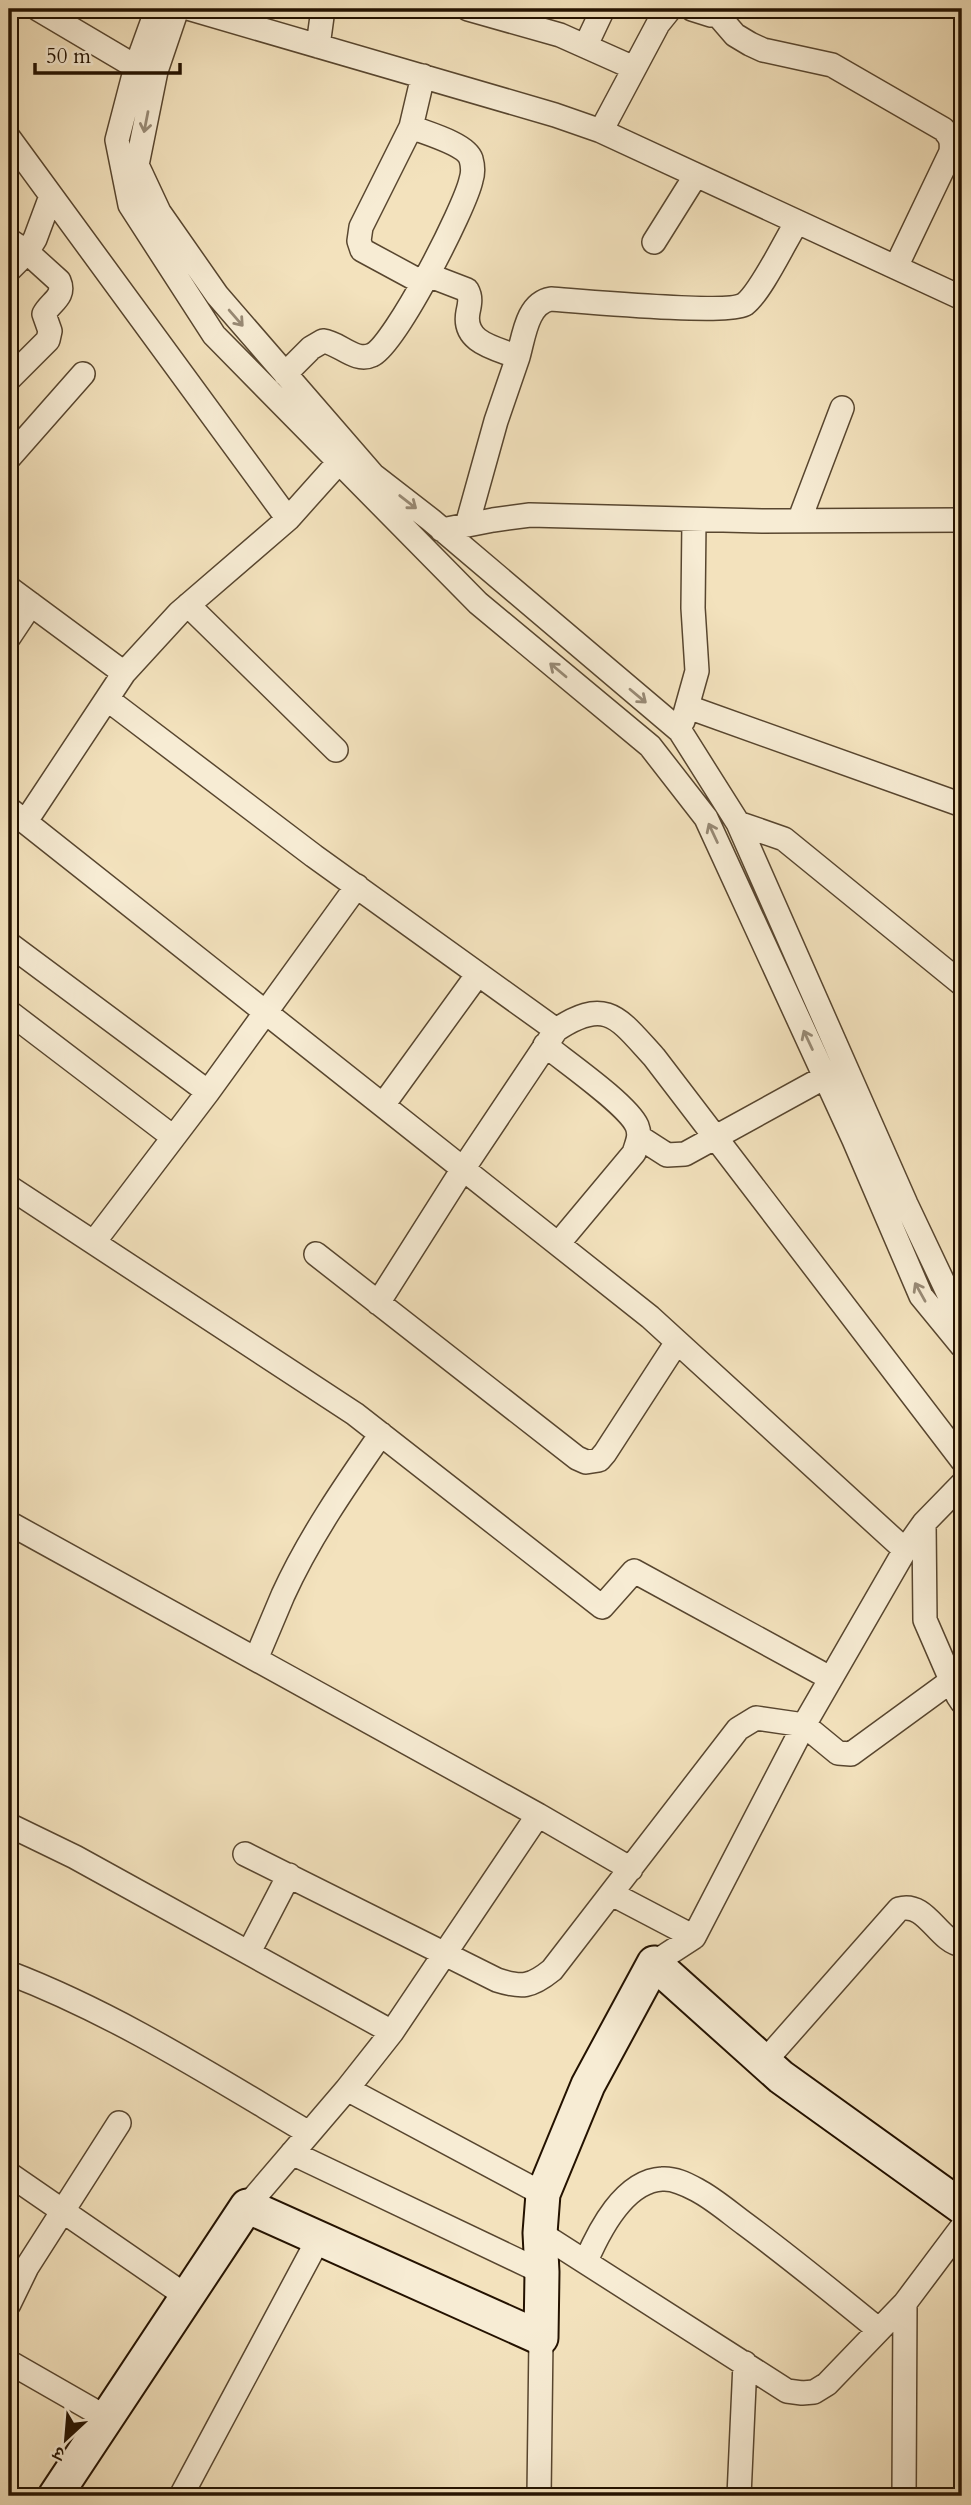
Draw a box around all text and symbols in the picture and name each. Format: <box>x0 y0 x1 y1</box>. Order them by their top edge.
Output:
scale bar <box>35 32 180 76</box>
text: 50 m <box>46 42 91 71</box>
one-way arrow <box>139 110 152 133</box>
one-way arrow <box>228 309 244 327</box>
one-way arrow <box>398 494 417 509</box>
one-way arrow <box>549 662 567 678</box>
one-way arrow <box>629 688 647 704</box>
one-way arrow <box>706 823 719 844</box>
one-way arrow <box>801 1030 814 1051</box>
one-way arrow <box>913 1283 927 1303</box>
north arrow <box>32 2404 102 2474</box>
text: उ <box>48 2439 71 2468</box>

